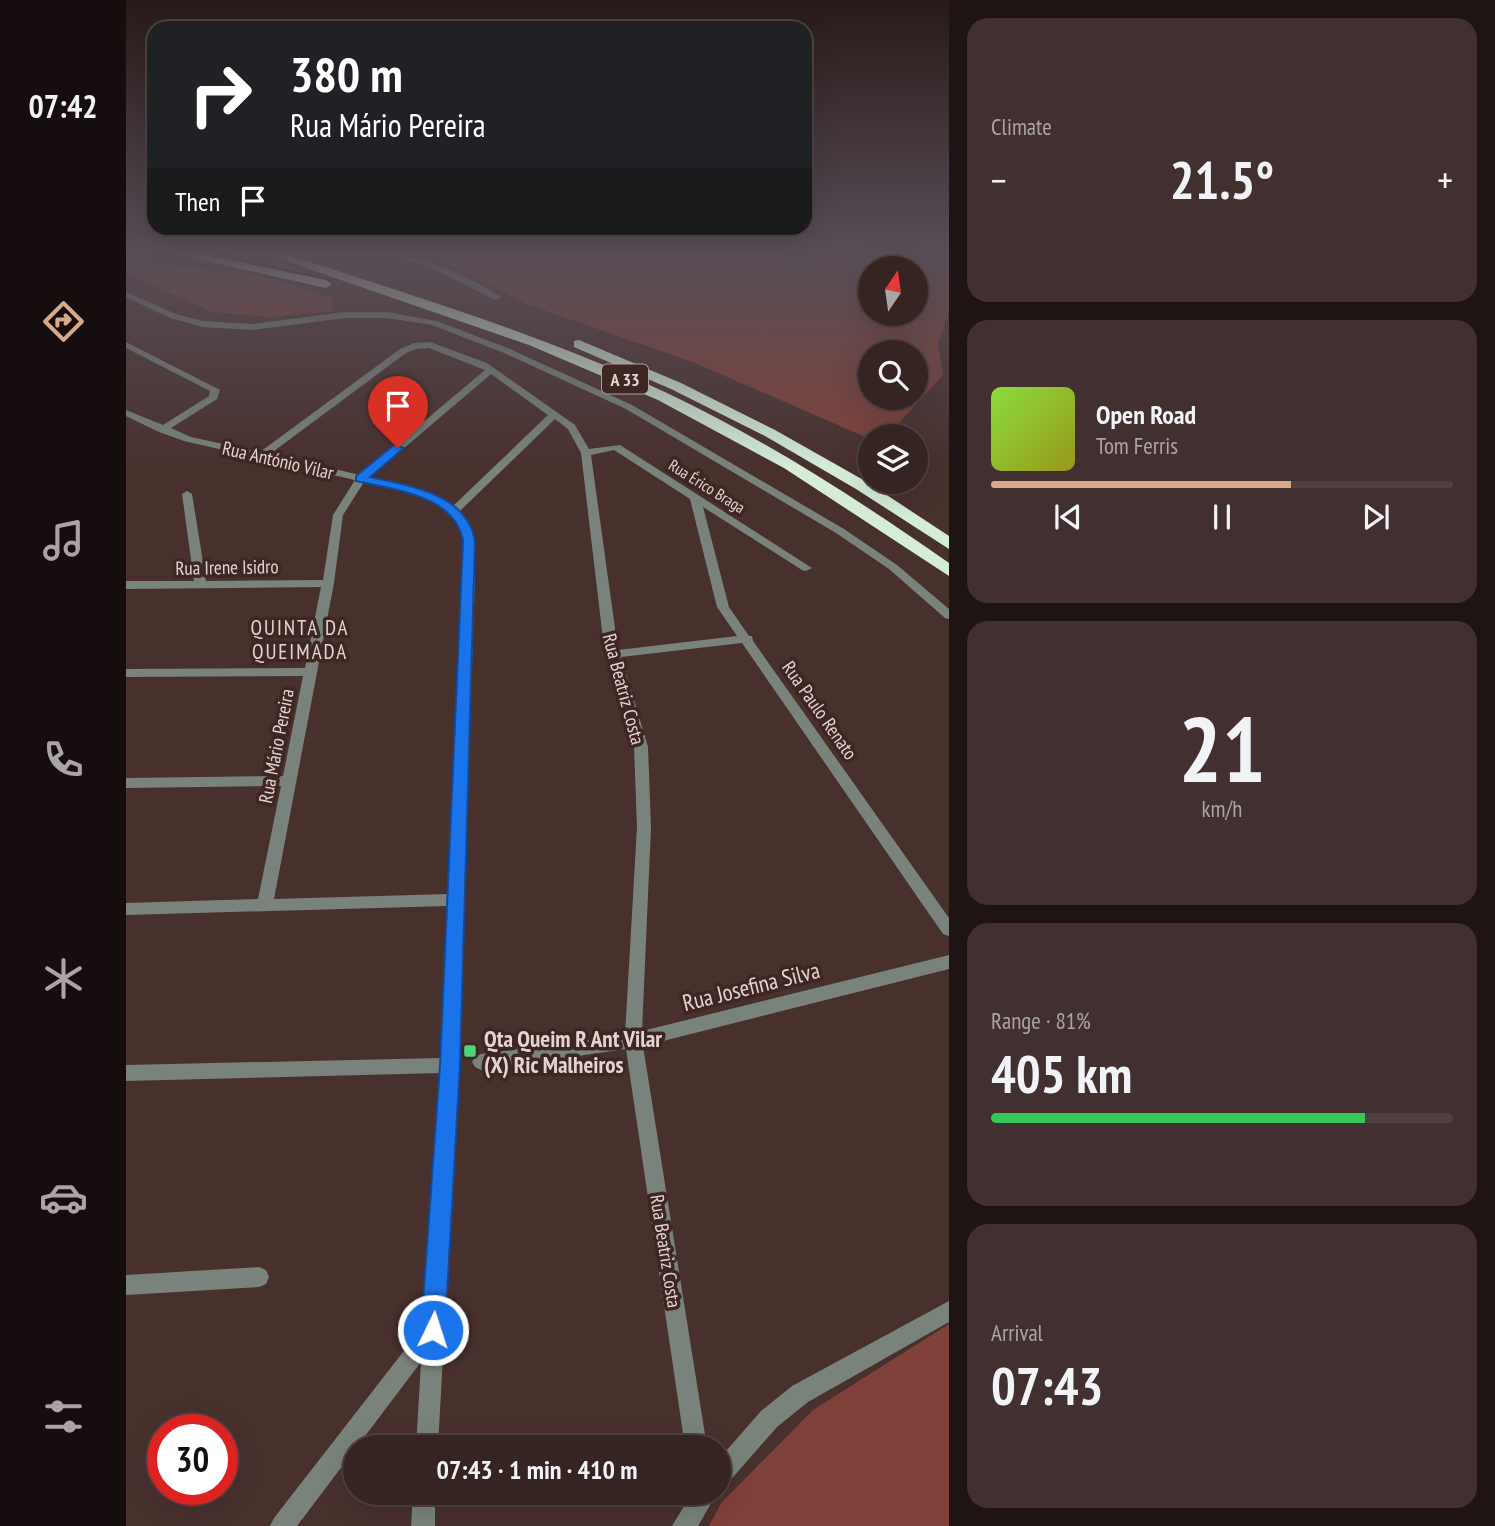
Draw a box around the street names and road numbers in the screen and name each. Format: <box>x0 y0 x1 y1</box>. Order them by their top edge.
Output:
road number: A 33 <box>602 365 648 394</box>
street label: Rua António Vilar <box>220 436 337 485</box>
street label: Rua Érico Braga <box>665 455 749 517</box>
street label: Rua Irene Isidro <box>175 554 279 580</box>
street label: Rua Beatriz Costa <box>598 631 650 747</box>
street label: Rua Paulo Renato <box>777 656 863 764</box>
street label: Rua Mário Pereira <box>253 687 299 805</box>
street label: Rua Josefina Silva <box>679 955 823 1017</box>
street label: Rua Beatriz Costa <box>645 1193 687 1309</box>

